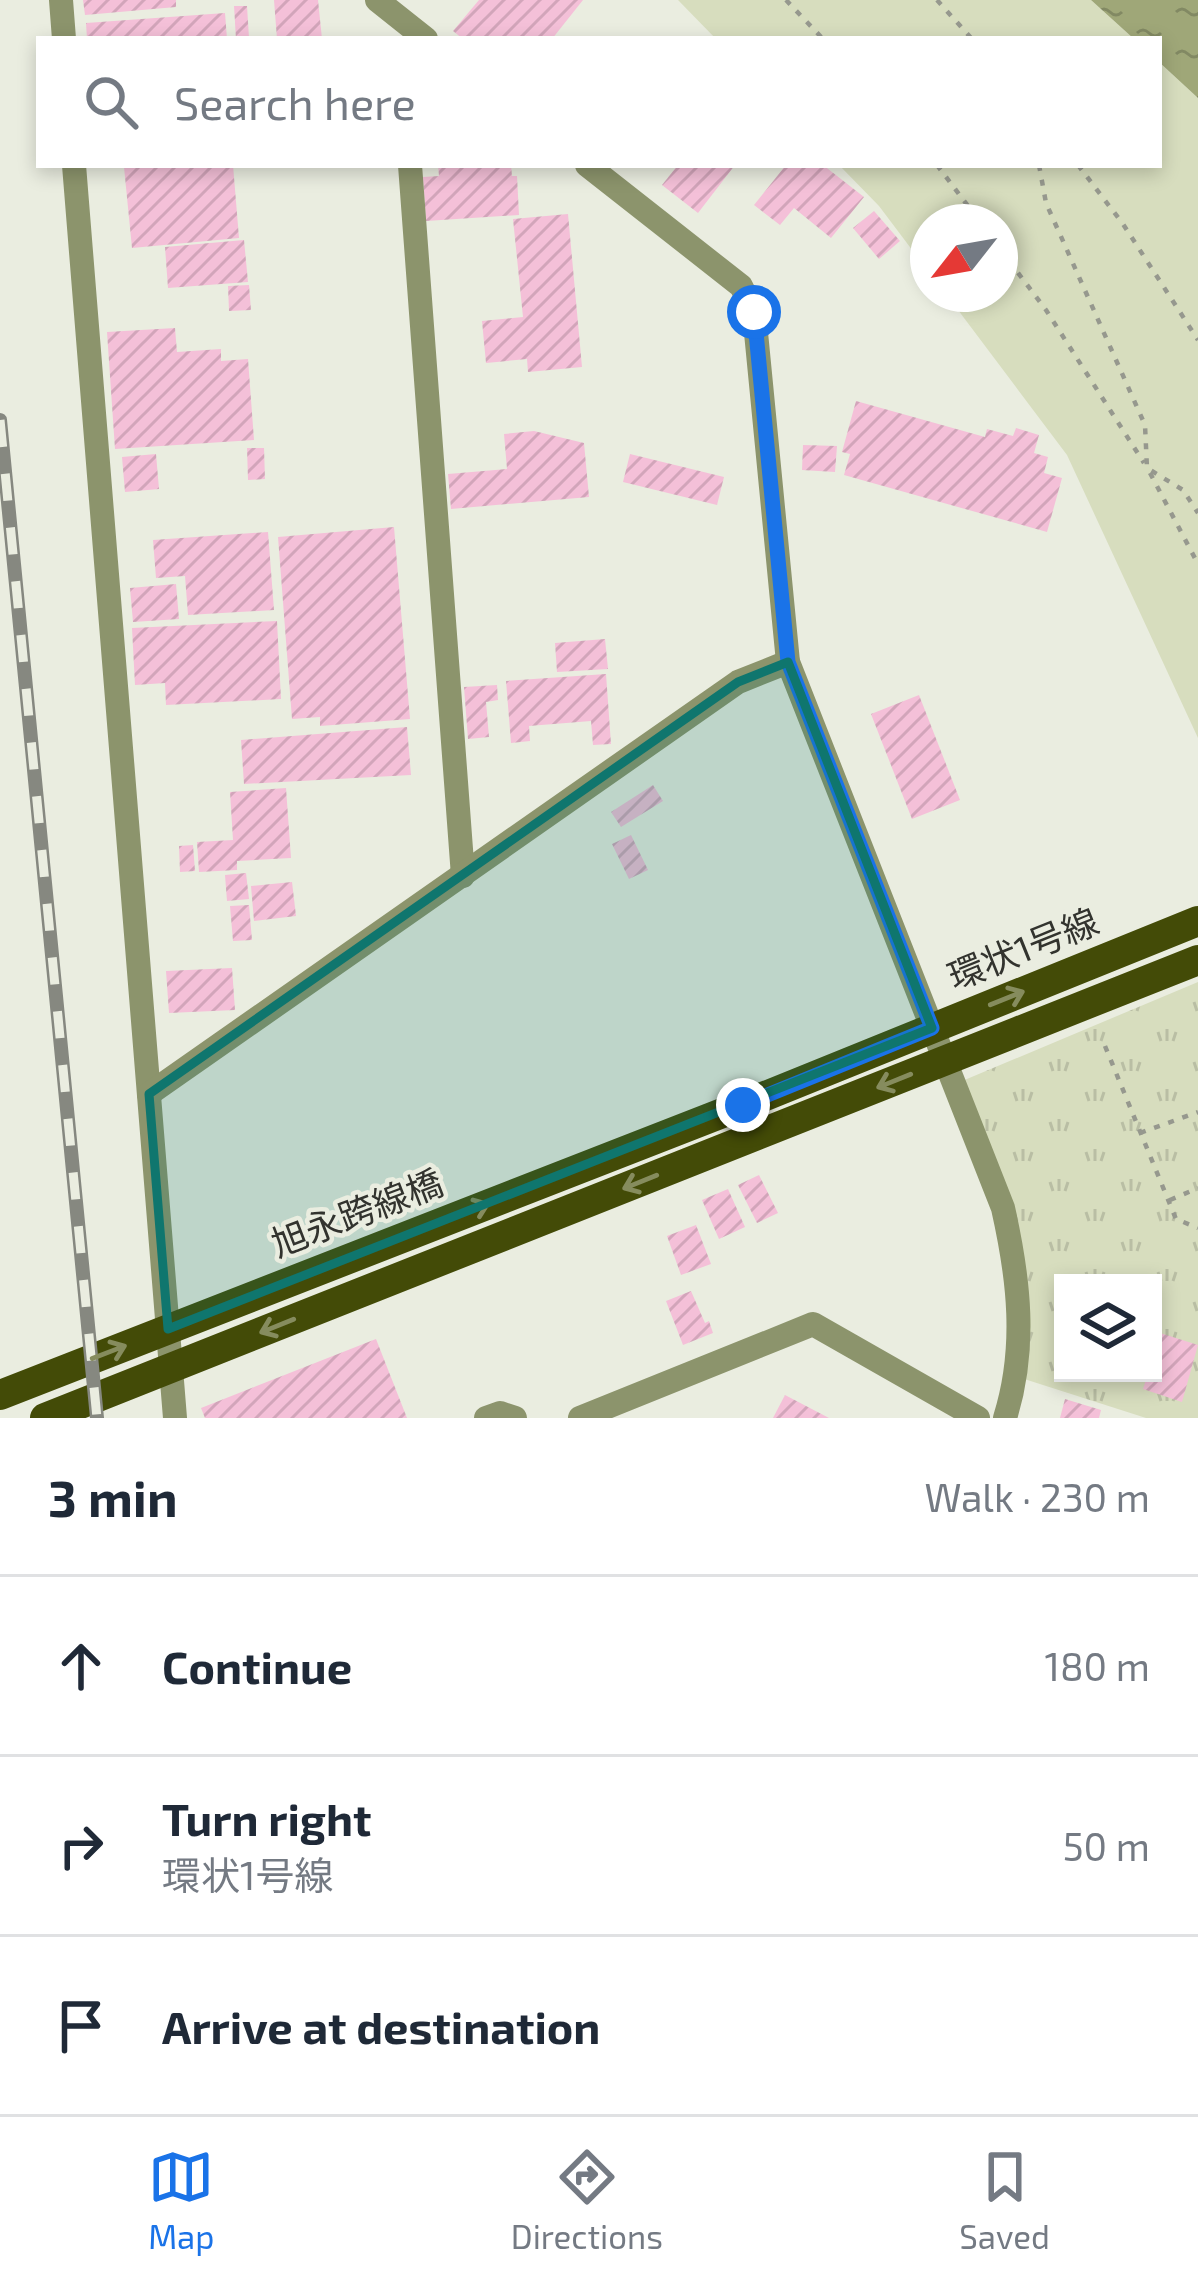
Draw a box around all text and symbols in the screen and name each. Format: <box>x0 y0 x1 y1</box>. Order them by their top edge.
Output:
search box <box>36 36 1162 168</box>
icon: search <box>78 69 144 135</box>
text: Search here <box>174 75 416 129</box>
north arrow <box>910 204 1018 312</box>
route start <box>727 285 781 339</box>
street label: 環状1号線 <box>941 898 1104 997</box>
one-way arrow <box>988 985 1025 1007</box>
one-way arrow <box>877 1072 914 1093</box>
route end <box>716 1078 770 1132</box>
street label: 旭永跨線橋 <box>265 1159 448 1264</box>
one-way arrow <box>622 1173 659 1194</box>
one-way arrow <box>453 1198 490 1220</box>
map controls <box>1054 1274 1162 1382</box>
button: layers <box>1054 1274 1162 1382</box>
one-way arrow <box>260 1317 297 1338</box>
one-way arrow <box>90 1340 127 1361</box>
text: 3 min <box>48 1466 178 1527</box>
text: Walk · 230 m <box>924 1473 1150 1520</box>
icon: ahead <box>48 1633 114 1699</box>
text: Continue <box>162 1639 352 1693</box>
text: 180 m <box>1044 1642 1150 1689</box>
text: Turn right <box>162 1791 371 1845</box>
icon: right <box>48 1813 114 1879</box>
text: 50 m <box>1063 1822 1150 1869</box>
text: 環状1号線 <box>162 1851 334 1898</box>
icon: arrive <box>48 1993 114 2059</box>
text: Arrive at destination <box>162 1999 600 2053</box>
tab: Map <box>148 2144 214 2256</box>
tab: Directions <box>511 2144 663 2256</box>
tab: Saved <box>959 2144 1050 2256</box>

